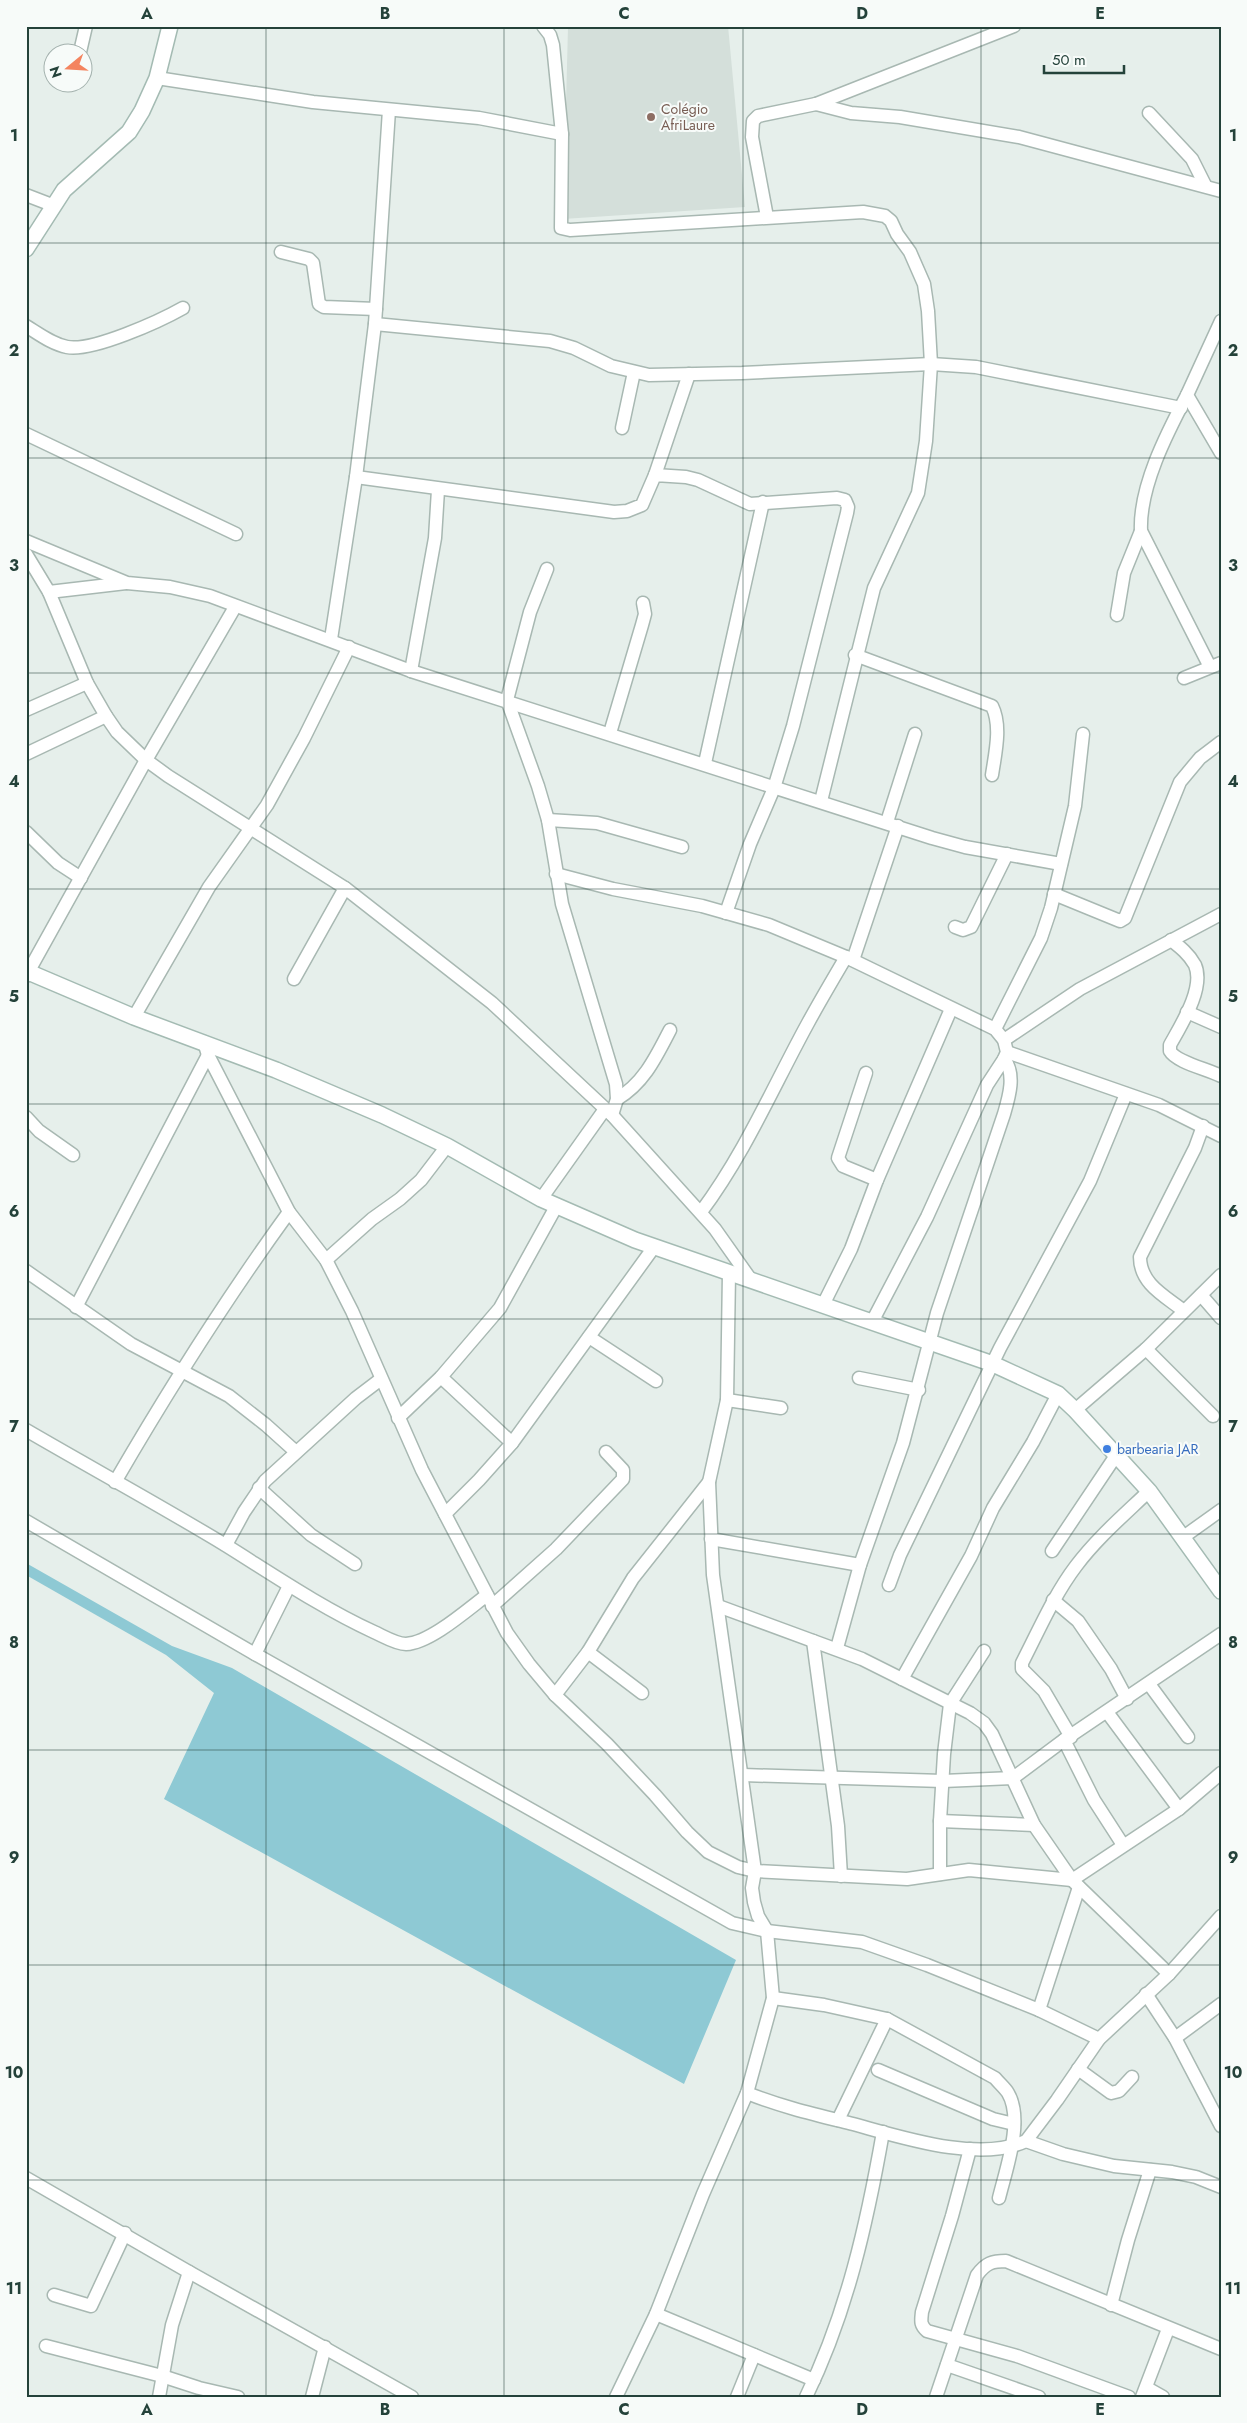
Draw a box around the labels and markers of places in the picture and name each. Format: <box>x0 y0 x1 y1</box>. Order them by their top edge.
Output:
place label: Colégio AfriLaure <box>661 99 715 135</box>
marker: Colégio AfriLaure <box>645 111 657 123</box>
place label: barbearia JAR <box>1117 1439 1198 1459</box>
marker: barbearia JAR <box>1101 1443 1113 1455</box>

